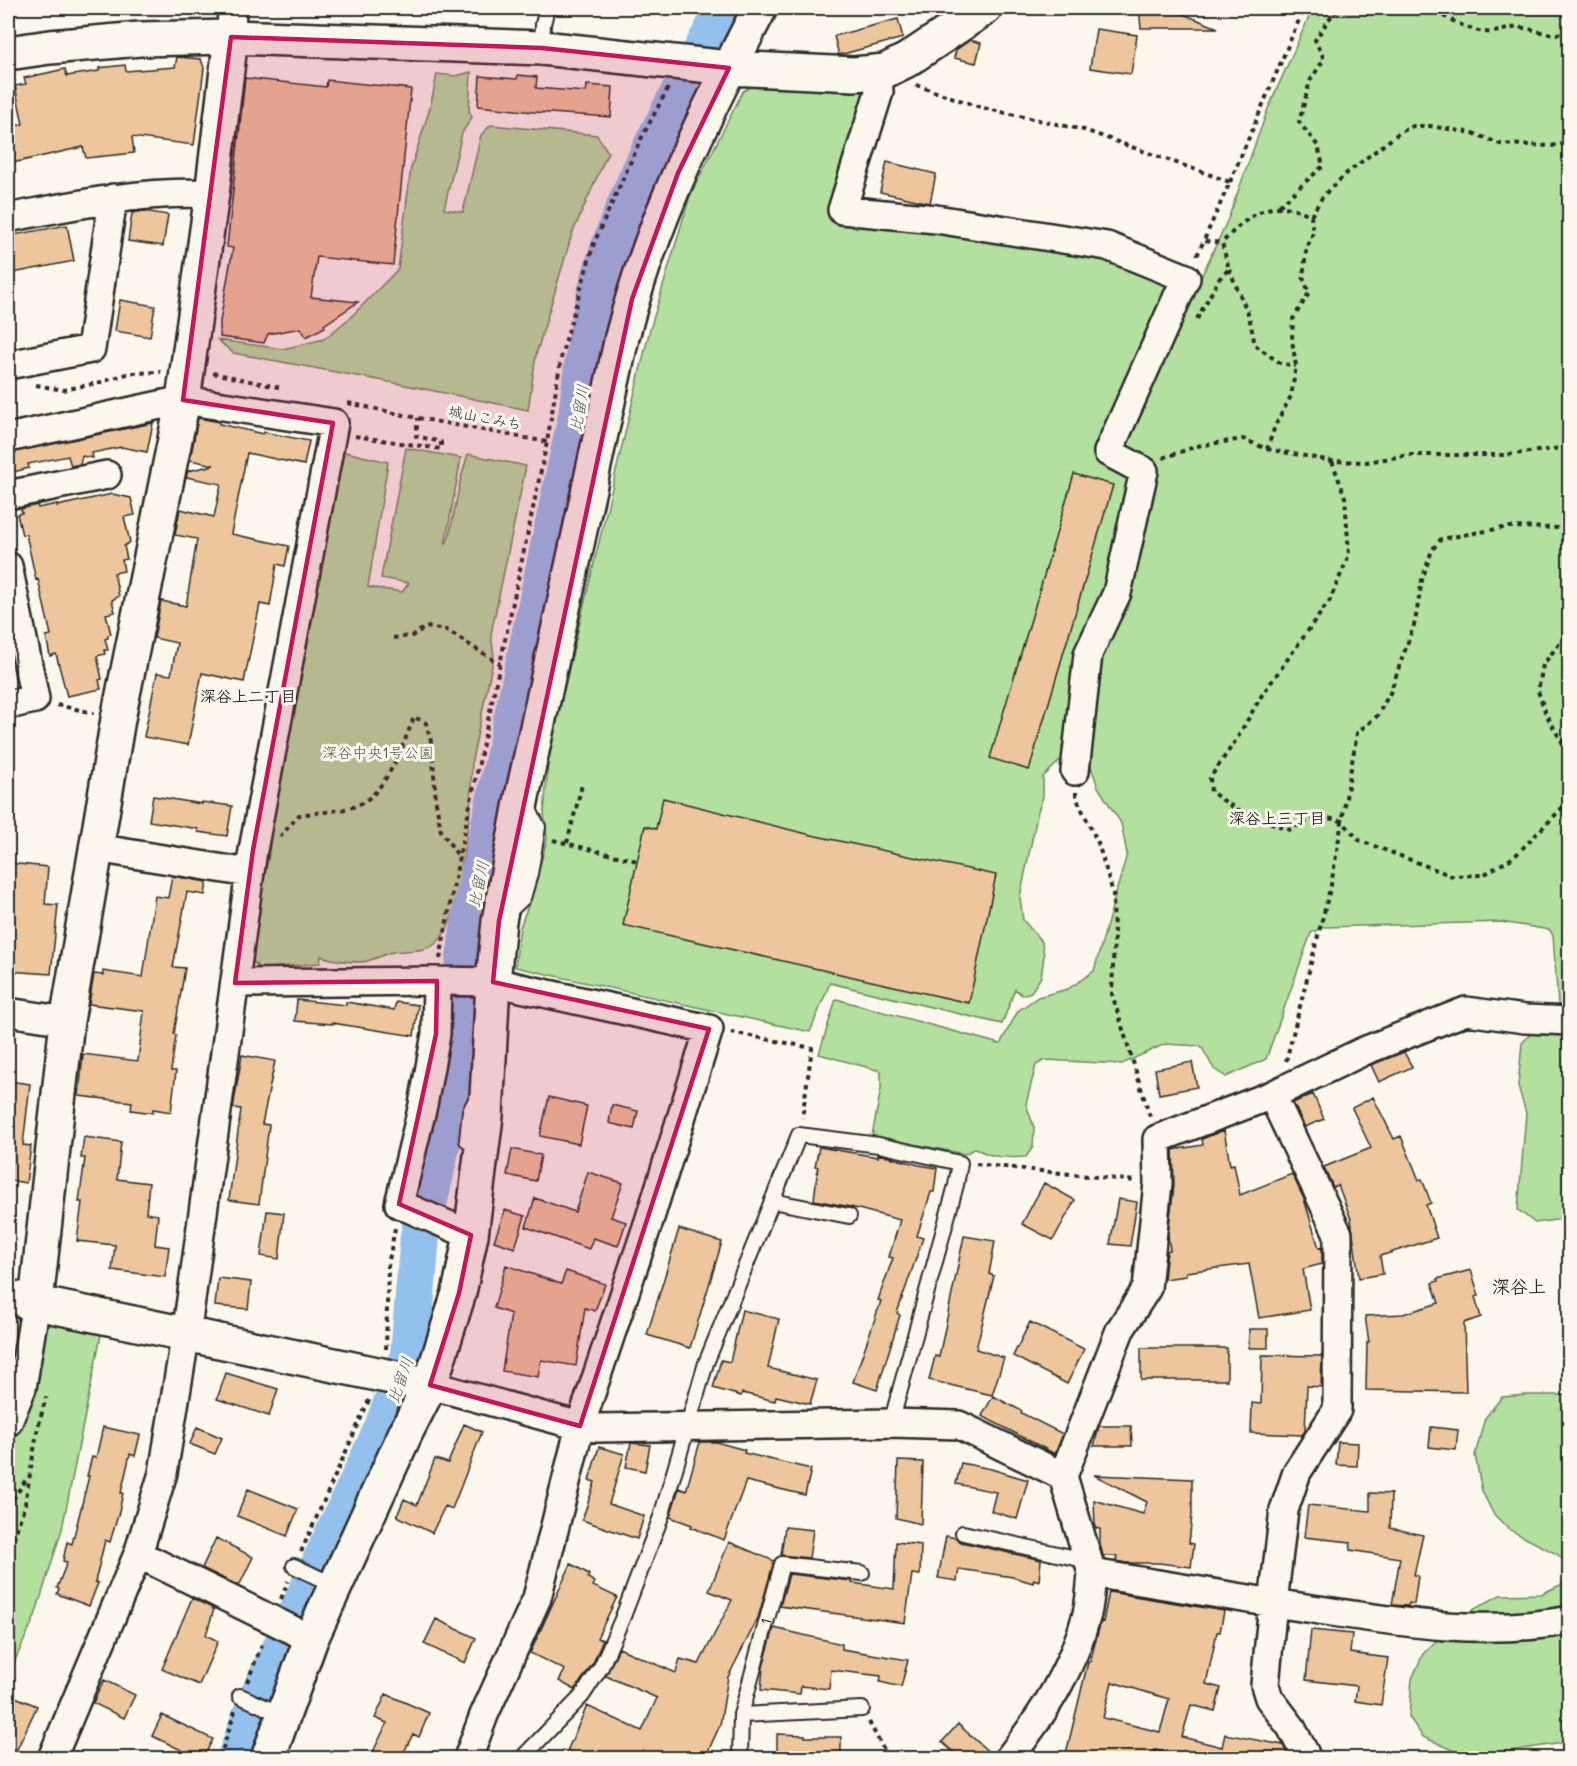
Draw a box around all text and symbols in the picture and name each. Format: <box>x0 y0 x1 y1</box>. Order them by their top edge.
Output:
water label: 比留川 <box>564 382 593 433</box>
street label: 城山こみち <box>447 400 524 434</box>
district label: 深谷上二丁目 <box>200 685 296 706</box>
park label: 深谷中央1号公園 <box>322 742 434 762</box>
district label: 深谷上三丁目 <box>1229 807 1325 828</box>
water label: 比留川 <box>462 858 493 910</box>
district label: 深谷上 <box>1492 1274 1546 1298</box>
water label: 比留川 <box>382 1354 417 1406</box>
street label: 1 <box>755 1615 776 1627</box>

